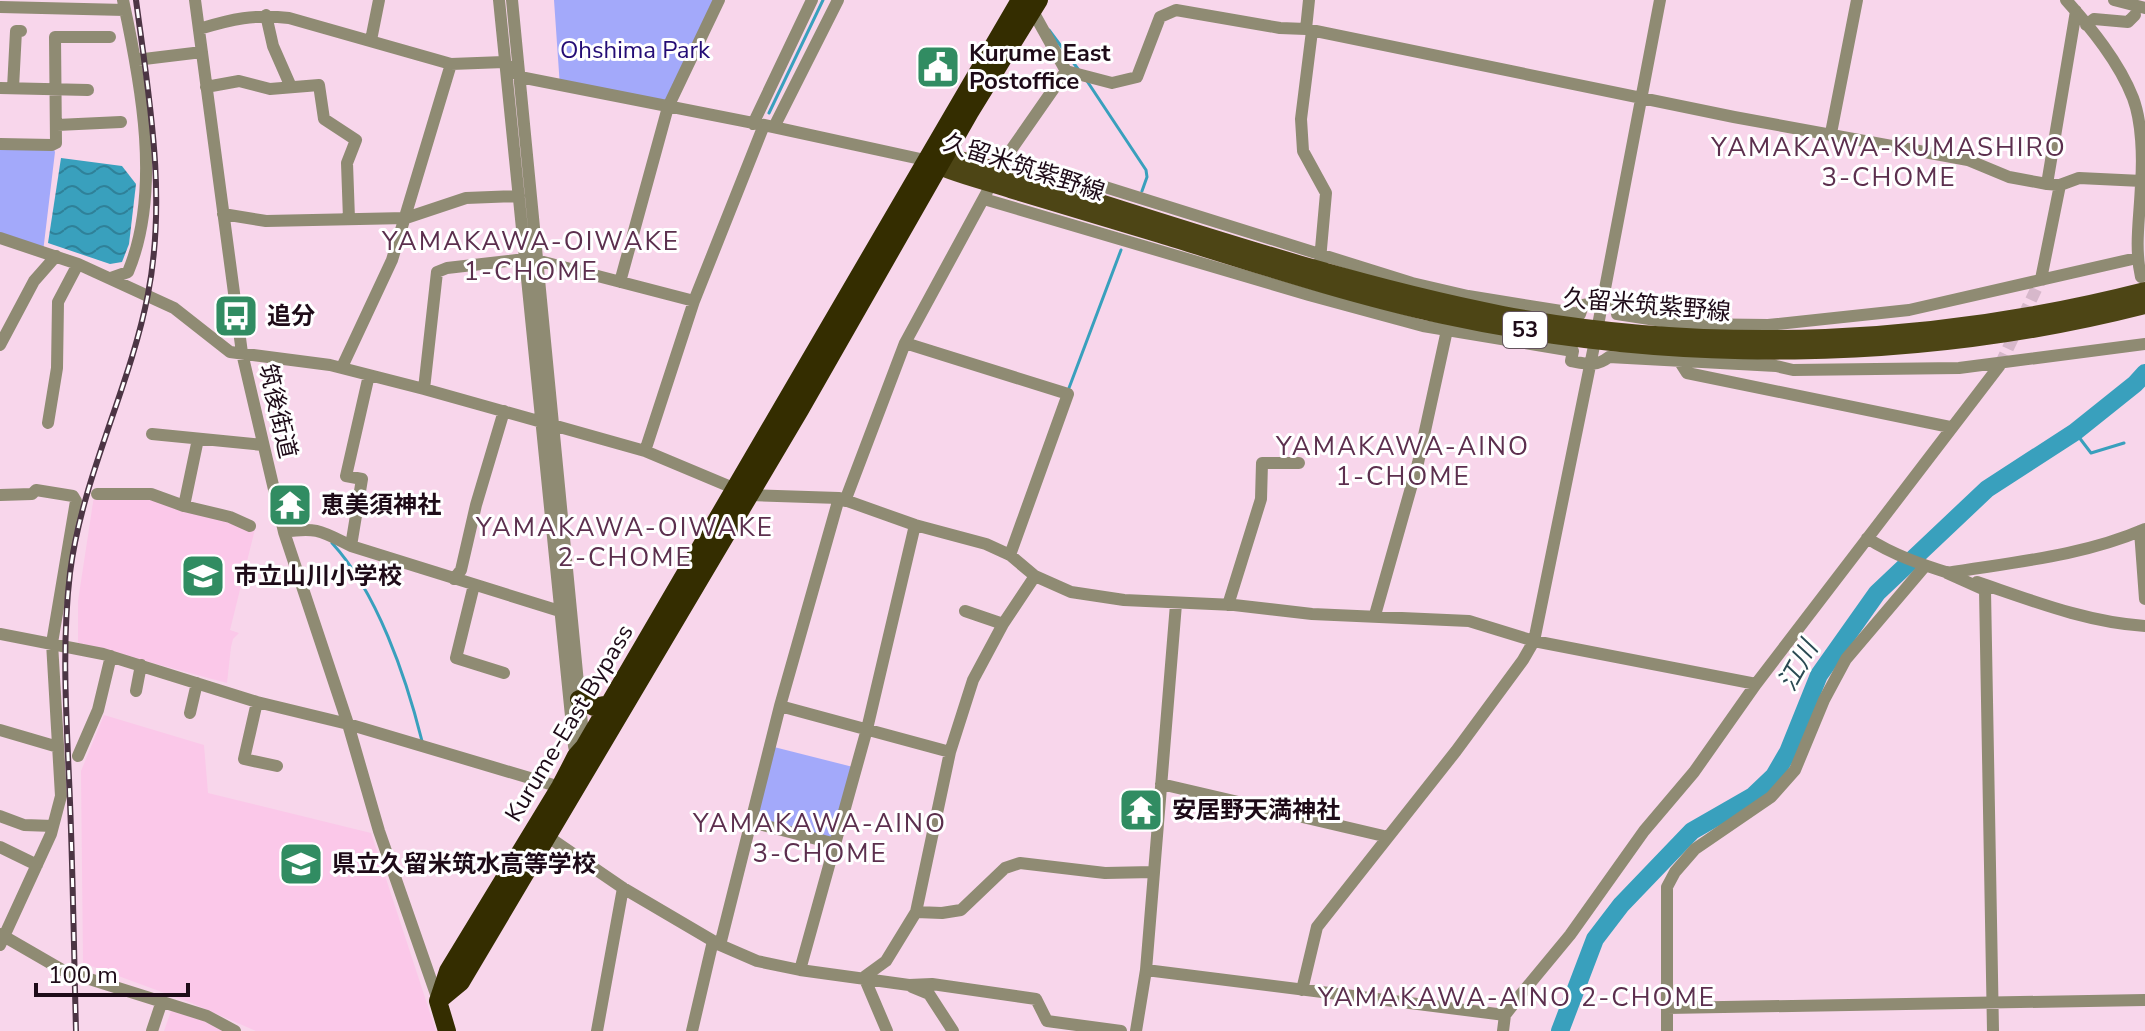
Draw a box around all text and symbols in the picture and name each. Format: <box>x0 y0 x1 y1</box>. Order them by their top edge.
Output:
park label: Ohshima Park <box>560 34 711 66</box>
place label: Kurume East Postoffice <box>969 37 1111 97</box>
public building icon: Kurume East Postoffice <box>914 43 962 91</box>
street label: 久留米筑紫野線 <box>939 126 1109 208</box>
district label: YAMAKAWA-KUMASHIRO 3-CHOME <box>1710 130 2067 195</box>
district label: YAMAKAWA-OIWAKE 1-CHOME <box>381 224 680 289</box>
street label: 久留米筑紫野線 <box>1562 282 1732 328</box>
bus stop icon: 追分 <box>212 292 260 340</box>
place label: 追分 <box>267 300 315 332</box>
road number: 53 <box>1503 312 1547 348</box>
street label: 筑後街道 <box>252 361 304 461</box>
district label: YAMAKAWA-AINO 1-CHOME <box>1275 429 1530 494</box>
temple icon: 恵美須神社 <box>266 481 314 529</box>
place label: 恵美須神社 <box>321 489 441 521</box>
district label: YAMAKAWA-OIWAKE 2-CHOME <box>475 510 774 575</box>
school or university icon: 市立山川小学校 <box>179 552 227 600</box>
place label: 市立山川小学校 <box>234 560 402 592</box>
street label: Kurume-East Bypass <box>497 618 641 828</box>
water label: 江川 <box>1770 632 1827 697</box>
temple icon: 安居野天満神社 <box>1117 786 1165 834</box>
place label: 安居野天満神社 <box>1172 794 1340 826</box>
district label: YAMAKAWA-AINO 3-CHOME <box>692 806 947 871</box>
school or university icon: 県立久留米筑水高等学校 <box>277 840 325 888</box>
place label: 県立久留米筑水高等学校 <box>332 848 596 880</box>
scale bar <box>36 947 188 997</box>
text: 100 m <box>48 959 118 991</box>
district label: YAMAKAWA-AINO 2-CHOME <box>1317 980 1716 1015</box>

